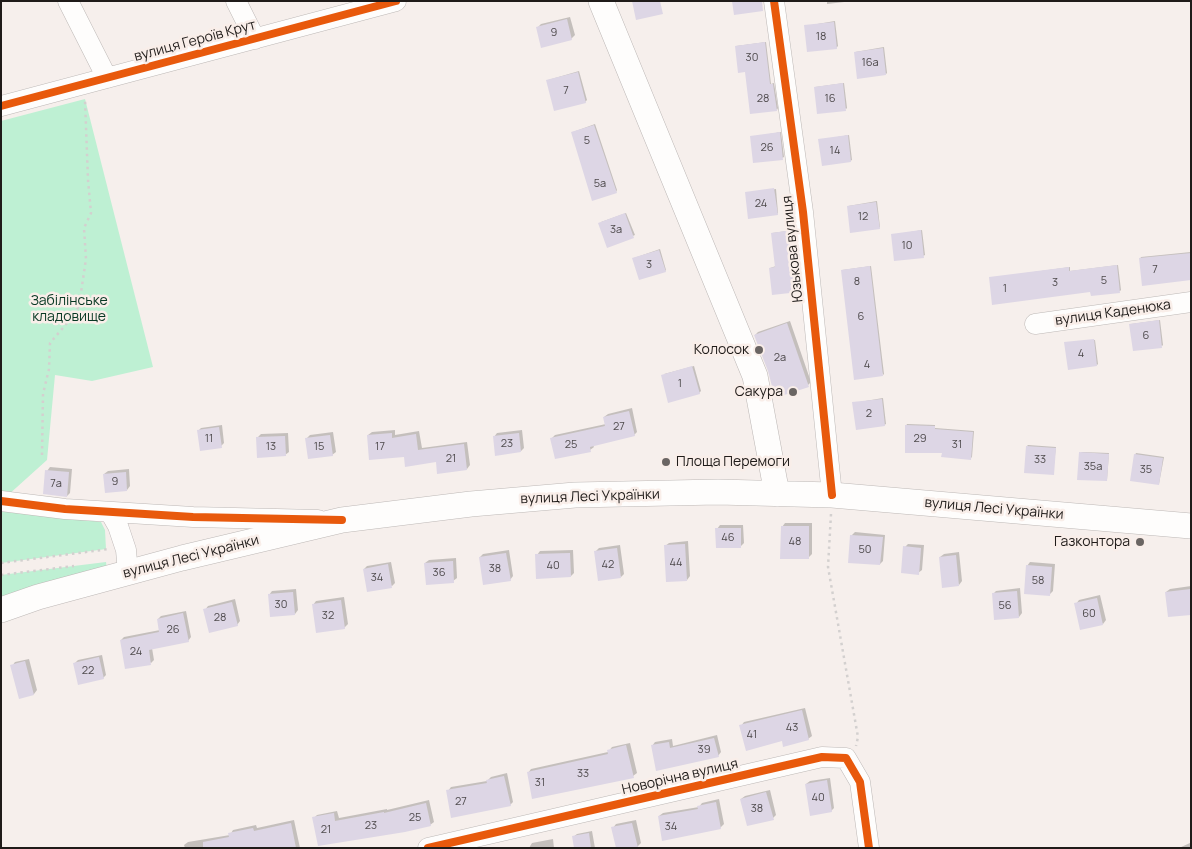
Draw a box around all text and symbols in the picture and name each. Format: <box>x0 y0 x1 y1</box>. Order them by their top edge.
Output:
street label: вулиця Героїв Крут <box>132 17 258 65</box>
house number: 9 <box>551 26 557 40</box>
house number: 18 <box>816 30 826 44</box>
house number: 30 <box>746 51 758 65</box>
house number: 16а <box>861 56 879 70</box>
house number: 7 <box>563 84 569 98</box>
house number: 28 <box>757 92 769 106</box>
house number: 16 <box>824 92 836 106</box>
house number: 5 <box>584 134 590 148</box>
house number: 26 <box>760 141 774 155</box>
house number: 14 <box>830 144 840 158</box>
house number: 5а <box>594 177 606 191</box>
street label: Юзькова вулиця <box>779 195 807 303</box>
house number: 24 <box>755 197 767 211</box>
house number: 12 <box>858 210 868 224</box>
house number: 3а <box>610 223 622 237</box>
house number: 10 <box>902 239 912 253</box>
house number: 3 <box>646 258 652 272</box>
house number: 7 <box>1152 263 1158 277</box>
house number: 5 <box>1101 274 1107 288</box>
house number: 8 <box>854 275 860 289</box>
house number: 3 <box>1052 276 1058 290</box>
house number: 1 <box>1003 282 1007 296</box>
park label: Забілінське кладовище <box>30 293 108 326</box>
street label: вулиця Каденюка <box>1054 297 1172 329</box>
house number: 6 <box>858 310 864 324</box>
house number: 6 <box>1143 329 1149 343</box>
place label: Колосок <box>694 342 749 358</box>
marker: Колосок <box>753 344 765 356</box>
house number: 4 <box>1078 347 1084 361</box>
house number: 2а <box>774 351 786 365</box>
house number: 4 <box>864 358 870 372</box>
house number: 1 <box>678 377 682 391</box>
place label: Сакура <box>735 384 783 400</box>
marker: Сакура <box>787 386 799 398</box>
house number: 2 <box>866 407 872 421</box>
house number: 27 <box>613 420 625 434</box>
house number: 11 <box>205 432 213 446</box>
house number: 29 <box>913 432 927 446</box>
house number: 23 <box>501 437 513 451</box>
house number: 25 <box>565 438 577 452</box>
house number: 31 <box>952 438 962 452</box>
house number: 13 <box>266 440 276 454</box>
house number: 15 <box>314 440 324 454</box>
house number: 17 <box>375 440 385 454</box>
house number: 21 <box>446 452 456 466</box>
house number: 33 <box>1034 453 1046 467</box>
place label: Площа Перемоги <box>676 454 790 470</box>
marker: Площа Перемоги <box>660 456 672 468</box>
house number: 35а <box>1084 460 1102 474</box>
house number: 35 <box>1140 463 1152 477</box>
house number: 9 <box>112 475 118 489</box>
house number: 7а <box>50 477 62 491</box>
street label: вулиця Лесі Українки <box>520 486 660 508</box>
street label: вулиця Лесі Українки <box>924 495 1064 523</box>
house number: 46 <box>721 531 735 545</box>
street label: вулиця Лесі Українки <box>121 532 261 582</box>
place label: Газконтора <box>1054 534 1130 550</box>
house number: 48 <box>789 535 801 549</box>
marker: Газконтора <box>1134 536 1146 548</box>
house number: 50 <box>858 543 872 557</box>
house number: 44 <box>669 556 683 570</box>
house number: 42 <box>602 558 614 572</box>
house number: 40 <box>546 559 560 573</box>
house number: 38 <box>489 562 501 576</box>
house number: 36 <box>433 566 445 580</box>
house number: 34 <box>371 571 383 585</box>
house number: 58 <box>1032 574 1044 588</box>
house number: 30 <box>275 598 287 612</box>
house number: 56 <box>998 599 1012 613</box>
house number: 60 <box>1082 607 1096 621</box>
house number: 32 <box>322 609 334 623</box>
house number: 28 <box>214 611 226 625</box>
house number: 26 <box>166 623 180 637</box>
house number: 24 <box>130 645 142 659</box>
house number: 22 <box>82 664 94 678</box>
house number: 43 <box>786 721 798 735</box>
house number: 41 <box>747 728 757 742</box>
house number: 39 <box>698 743 710 757</box>
street label: Новорічна вулиця <box>620 755 740 799</box>
house number: 33 <box>577 767 589 781</box>
house number: 31 <box>535 776 545 790</box>
house number: 40 <box>811 791 825 805</box>
house number: 27 <box>455 795 467 809</box>
house number: 38 <box>751 802 763 816</box>
house number: 25 <box>409 811 421 825</box>
house number: 23 <box>365 819 377 833</box>
house number: 34 <box>665 820 677 834</box>
house number: 21 <box>321 823 331 837</box>

